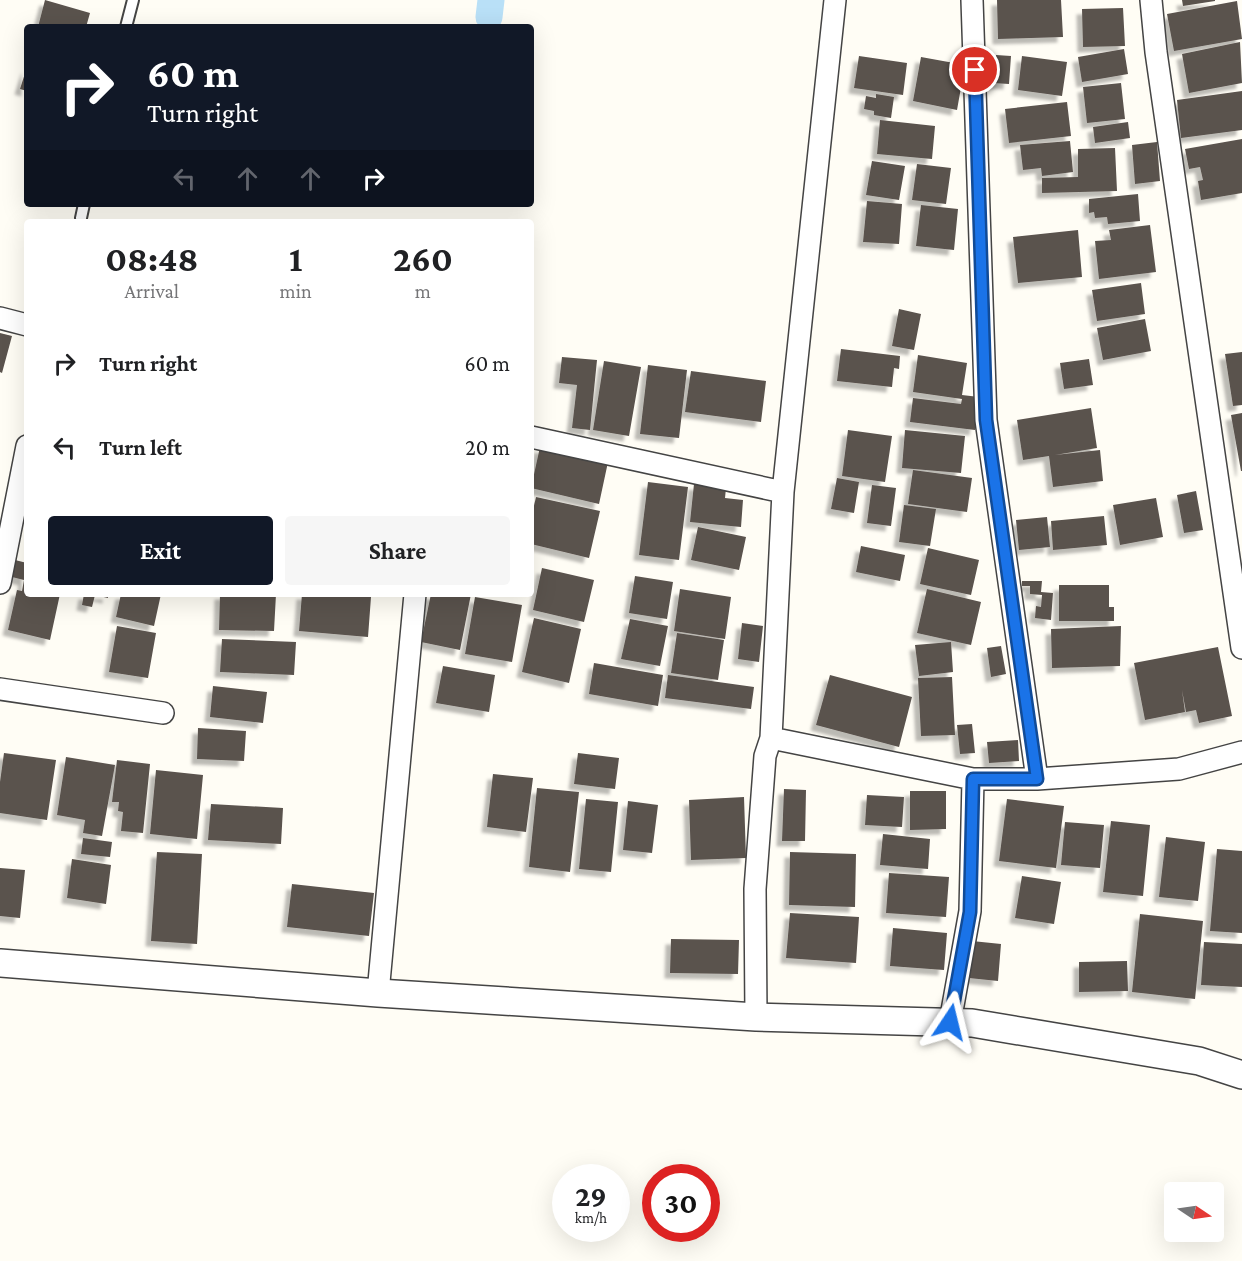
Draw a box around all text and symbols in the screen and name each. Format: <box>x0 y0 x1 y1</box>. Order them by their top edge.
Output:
pin <box>949 44 1000 95</box>
icon: right <box>48 48 126 126</box>
text: 60 m <box>147 49 239 96</box>
icon: arrive <box>958 53 991 86</box>
text: Turn right <box>147 98 258 128</box>
icon: left <box>168 162 201 195</box>
icon: ahead <box>231 162 264 195</box>
icon: ahead <box>294 162 327 195</box>
icon: right <box>357 162 390 195</box>
text: 08:48 <box>105 239 198 279</box>
text: 1 <box>289 239 302 279</box>
text: 260 <box>393 239 453 279</box>
text: Arrival <box>125 280 179 302</box>
text: min <box>280 280 312 302</box>
text: m <box>415 280 431 302</box>
icon: right <box>48 347 81 380</box>
text: Turn right <box>99 351 197 376</box>
text: 60 m <box>465 351 510 376</box>
icon: left <box>48 431 81 464</box>
text: Turn left <box>99 435 182 460</box>
text: 20 m <box>465 435 510 460</box>
button: Exit <box>48 516 273 585</box>
button: Share <box>285 516 510 585</box>
position arrow <box>918 990 982 1054</box>
speed limit sign: 30 <box>642 1164 720 1242</box>
text: 29 <box>575 1179 607 1212</box>
north arrow <box>1164 1182 1224 1242</box>
map controls <box>1164 1182 1224 1242</box>
text: km/h <box>575 1210 607 1226</box>

